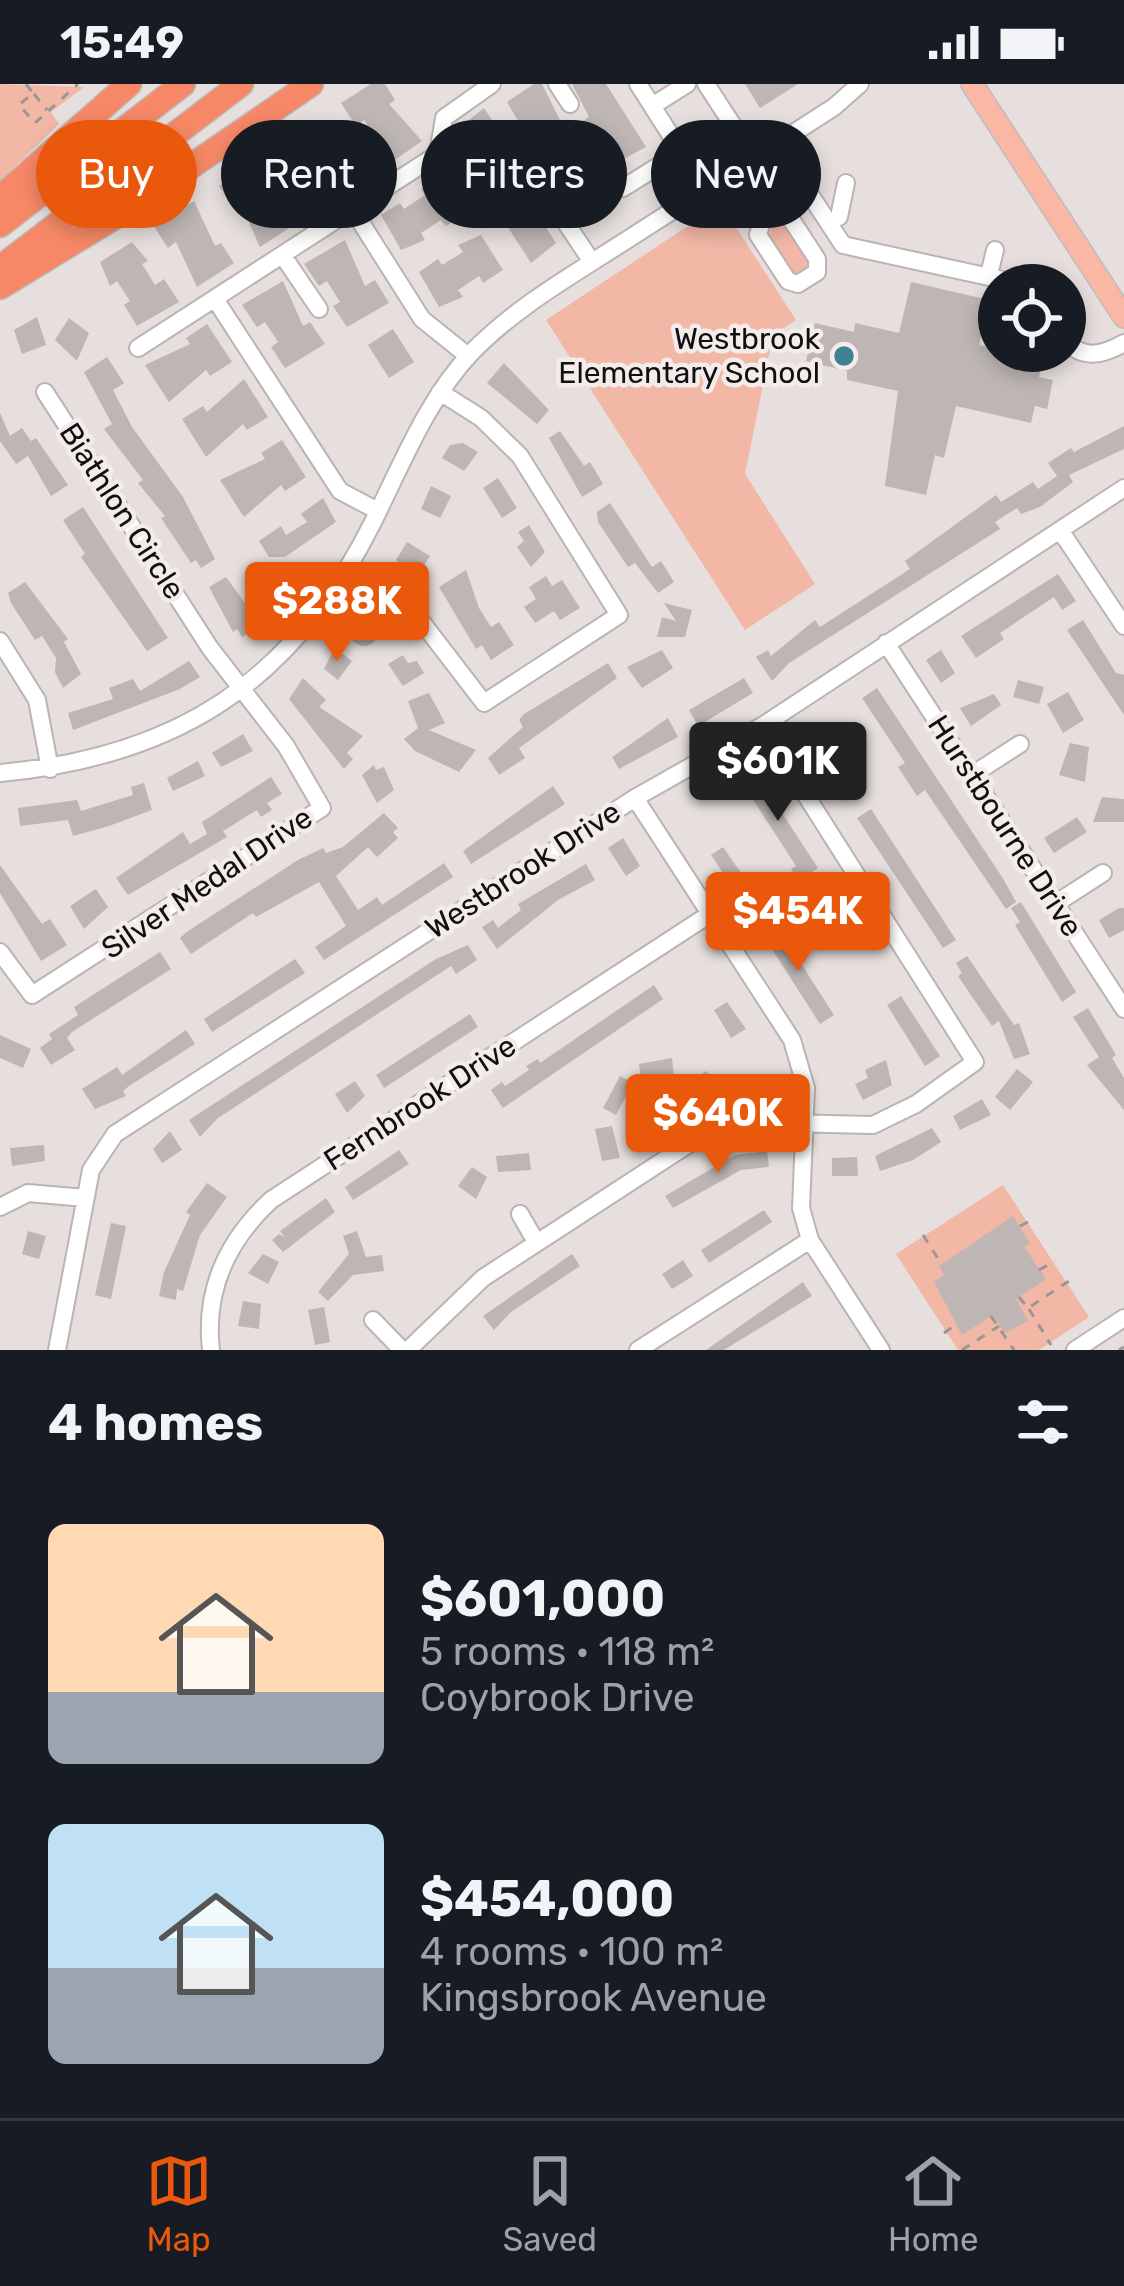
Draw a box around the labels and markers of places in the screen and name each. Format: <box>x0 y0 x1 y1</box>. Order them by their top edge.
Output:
place label: Westbrook Elementary School <box>558 321 821 391</box>
marker: Westbrook Elementary School <box>831 343 857 369</box>
pin: $288K <box>253 562 421 664</box>
pin: $601K <box>694 722 862 824</box>
pin: $454K <box>714 872 882 974</box>
pin: $640K <box>634 1074 802 1176</box>

